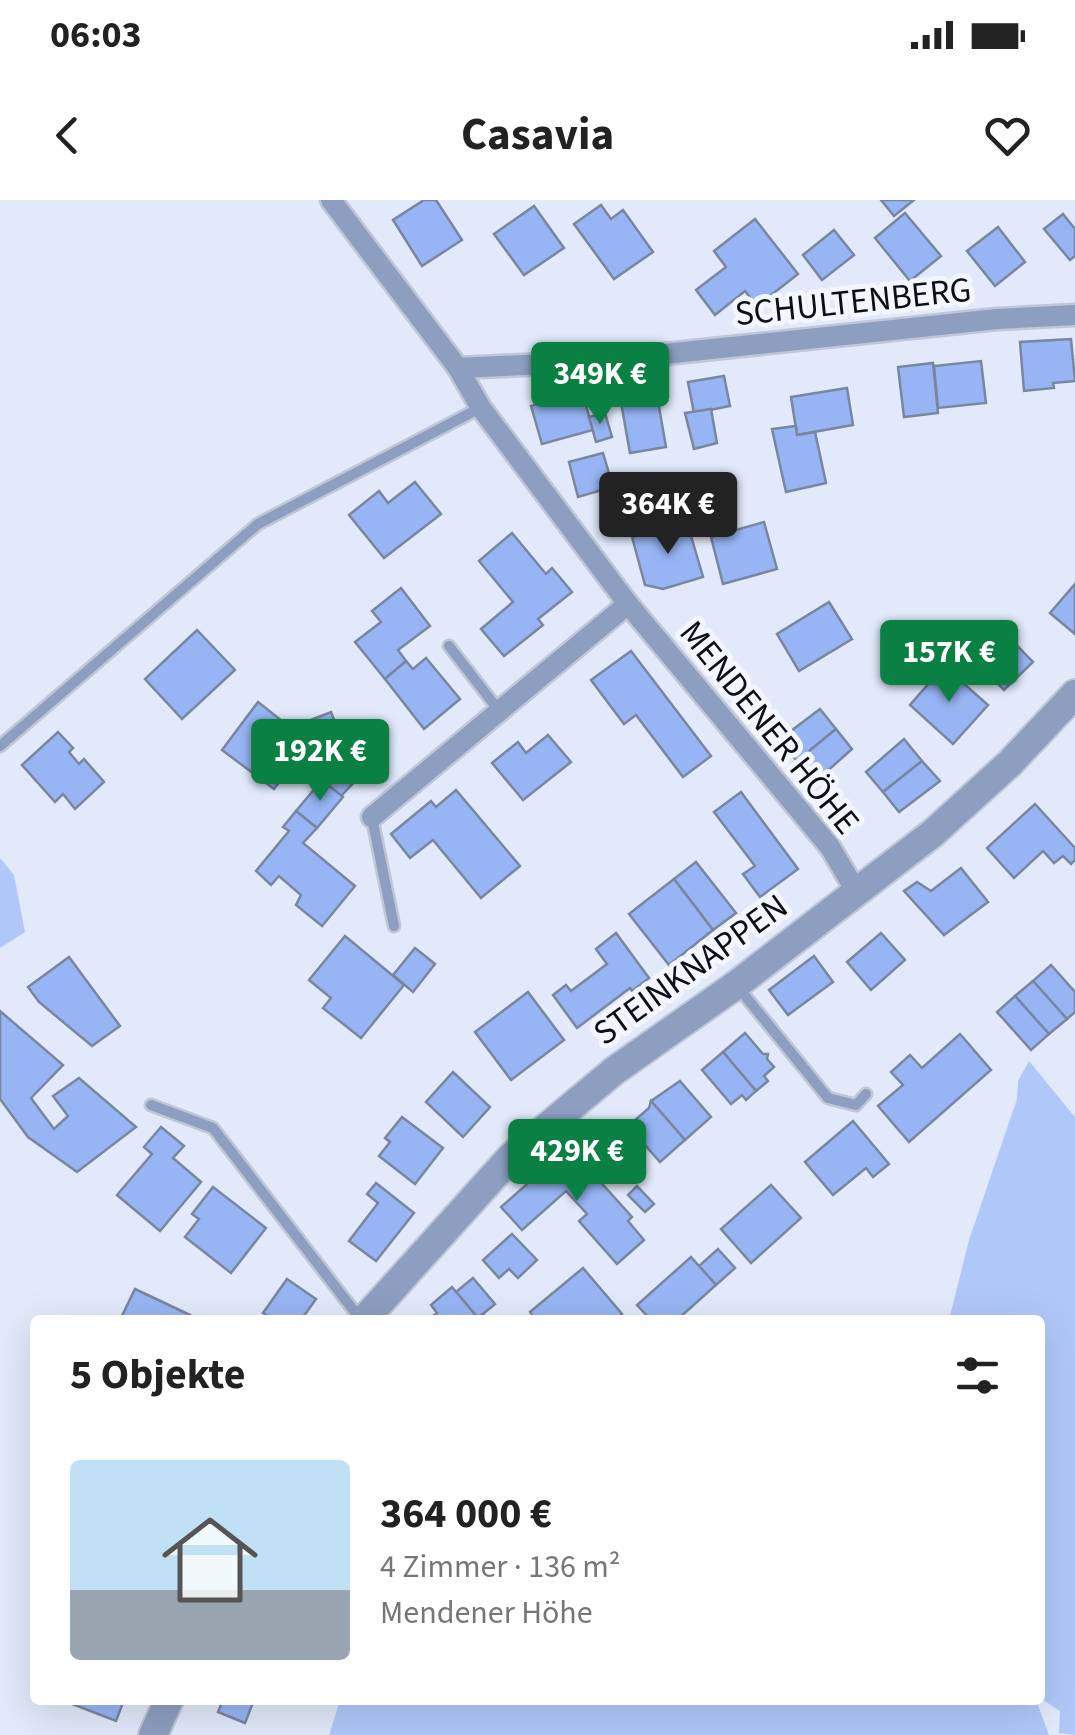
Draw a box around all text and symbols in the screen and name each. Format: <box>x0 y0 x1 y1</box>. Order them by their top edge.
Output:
text: 06:03 <box>50 8 142 62</box>
text: Casavia <box>461 103 614 167</box>
icon: back <box>40 108 95 163</box>
icon: heart <box>980 108 1035 163</box>
street label: SCHULTENBERG <box>733 265 974 339</box>
pin: 349K € <box>519 342 681 427</box>
text: 349K € <box>553 351 647 397</box>
pin: 364K € <box>587 472 749 557</box>
text: 364K € <box>621 481 715 527</box>
street label: MENDENER HÖHE <box>667 610 871 845</box>
pin: 157K € <box>868 620 1030 705</box>
text: 157K € <box>902 629 996 675</box>
pin: 192K € <box>239 719 401 804</box>
text: 192K € <box>273 728 367 774</box>
street label: STEINKNAPPEN <box>583 882 798 1058</box>
pin: 429K € <box>496 1119 658 1204</box>
text: 429K € <box>530 1128 624 1174</box>
text: 5 Objekte <box>70 1345 245 1405</box>
icon: filters <box>950 1348 1005 1403</box>
text: 364 000 € <box>380 1484 552 1544</box>
icon: home <box>150 1500 270 1620</box>
text: 4 Zimmer · 136 m² <box>380 1544 621 1590</box>
text: Mendener Höhe <box>380 1590 593 1636</box>

